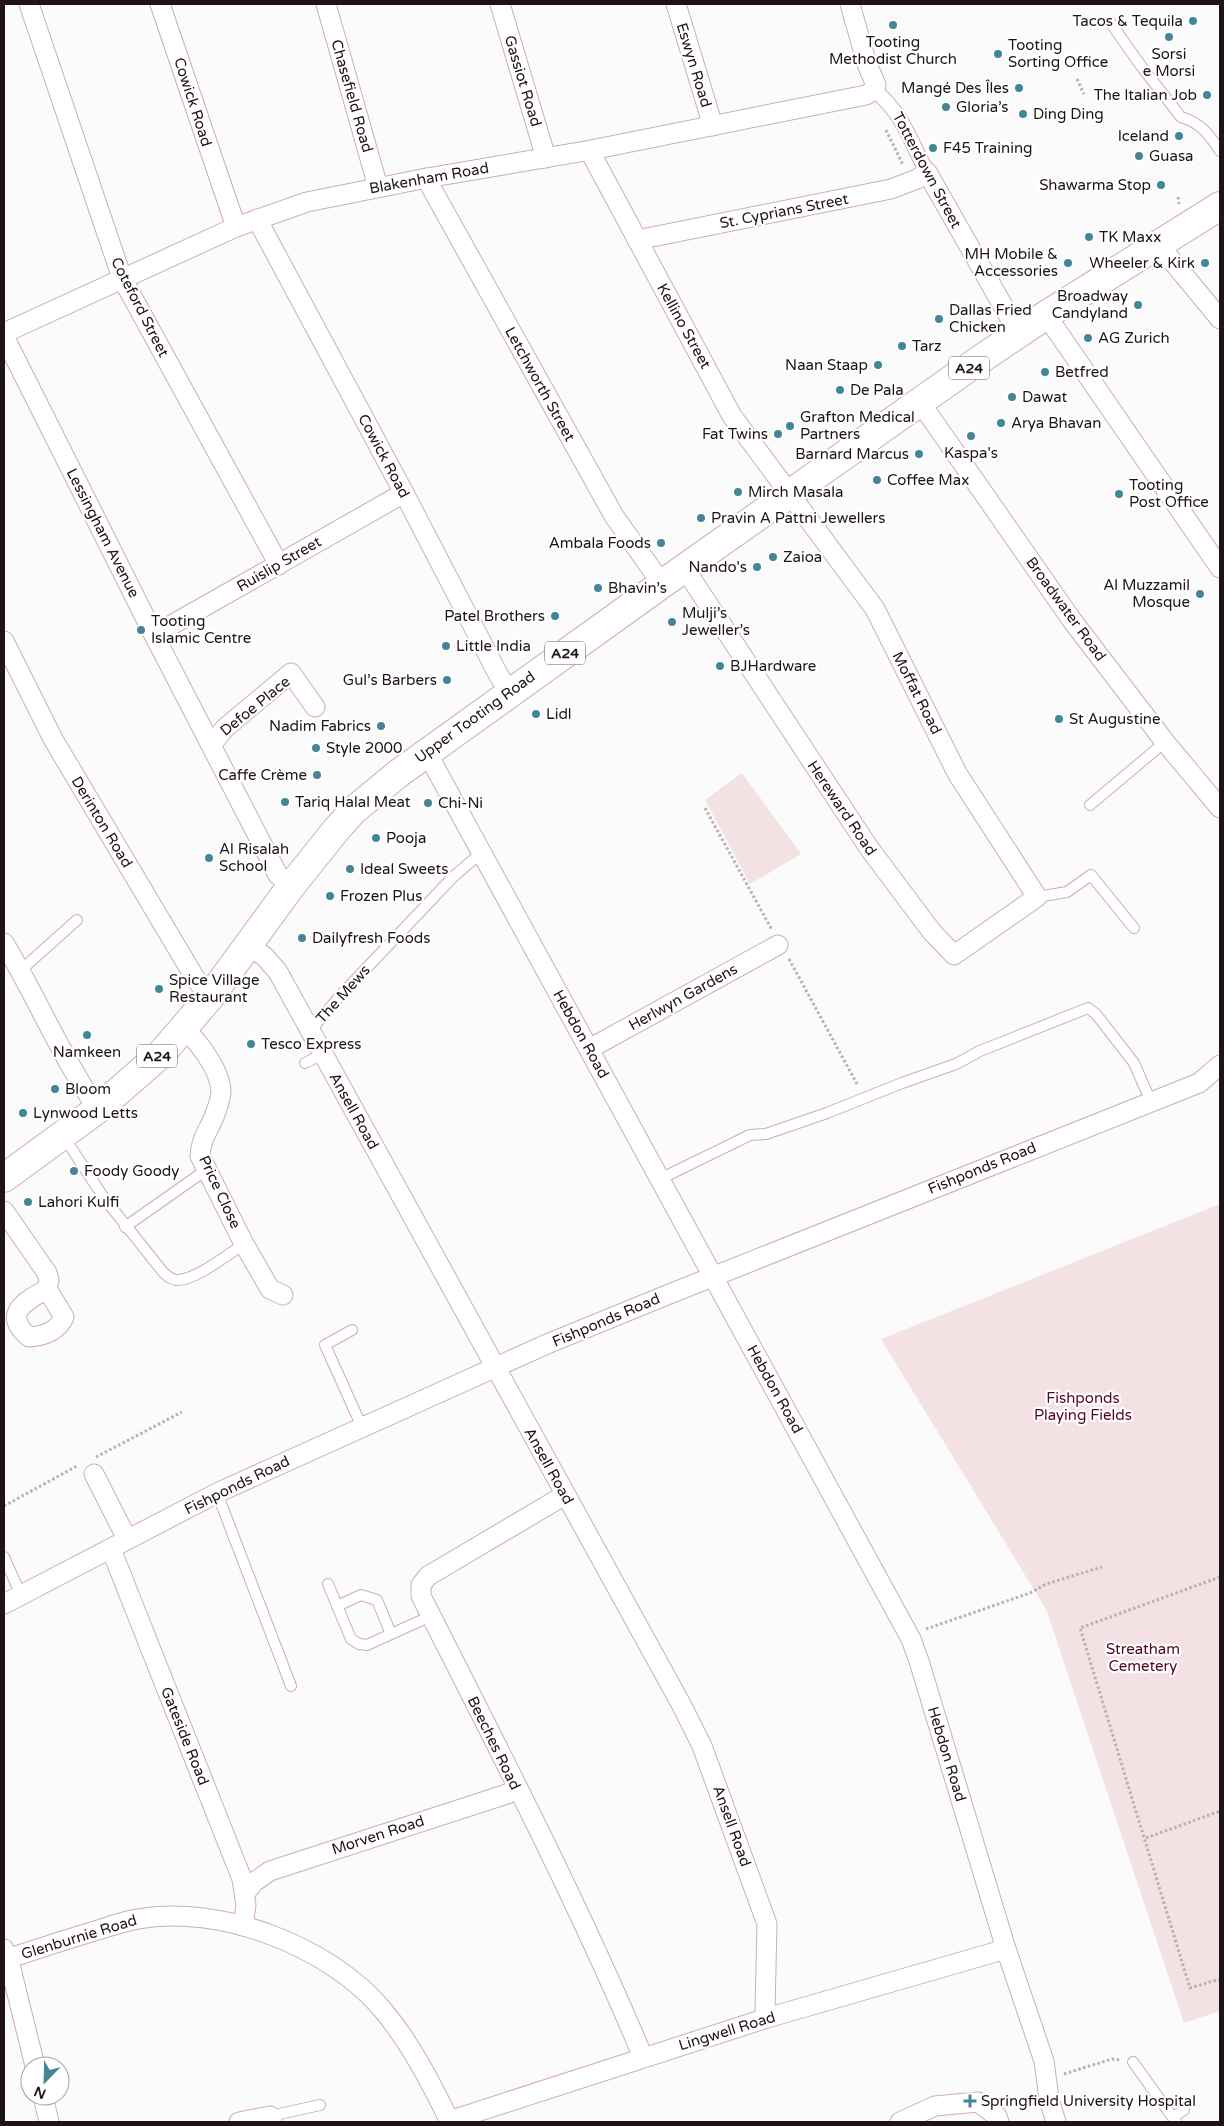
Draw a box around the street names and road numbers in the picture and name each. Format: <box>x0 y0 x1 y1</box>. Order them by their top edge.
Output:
street label: Eswyn Road <box>673 21 715 109</box>
street label: Gassiot Road <box>501 33 545 129</box>
street label: Chasefield Road <box>327 38 377 154</box>
street label: Cowick Road <box>170 55 216 149</box>
street label: Totterdown Street <box>889 109 965 231</box>
street label: Blakenham Road <box>368 159 490 197</box>
street label: St. Cyprians Street <box>718 190 850 232</box>
street label: Coteford Street <box>107 254 173 360</box>
street label: Kellino Street <box>653 280 715 372</box>
street label: Letchworth Street <box>501 324 579 445</box>
road number: A24 <box>949 356 989 379</box>
street label: Cowick Road <box>354 411 414 501</box>
street label: Lessingham Avenue <box>63 465 143 601</box>
street label: Ruislip Street <box>234 532 325 595</box>
street label: Broadwater Road <box>1022 553 1110 665</box>
road number: A24 <box>545 641 585 664</box>
street label: Moffat Road <box>888 649 946 737</box>
street label: Upper Tooting Road <box>411 667 539 767</box>
street label: Defoe Place <box>216 672 294 740</box>
street label: Hereward Road <box>804 757 880 859</box>
street label: Derinton Road <box>68 773 136 871</box>
street label: Herlwyn Gardens <box>625 960 741 1034</box>
street label: The Mews <box>312 961 374 1027</box>
street label: Hebdon Road <box>549 987 613 1081</box>
road number: A24 <box>137 1044 177 1068</box>
street label: Ansell Road <box>326 1069 382 1153</box>
street label: Fishponds Road <box>925 1138 1039 1198</box>
street label: Price Close <box>195 1153 245 1231</box>
street label: Fishponds Road <box>550 1289 662 1351</box>
street label: Hebdon Road <box>743 1342 807 1436</box>
street label: Ansell Road <box>521 1424 577 1508</box>
street label: Fishponds Road <box>181 1452 293 1518</box>
street label: Gateside Road <box>157 1684 213 1788</box>
street label: Beeches Road <box>464 1693 524 1793</box>
street label: Hebdon Road <box>924 1704 970 1804</box>
street label: Ansell Road <box>709 1783 755 1869</box>
street label: Morven Road <box>329 1812 427 1858</box>
street label: Glenburnie Road <box>19 1911 139 1963</box>
street label: Lingwell Road <box>676 2008 778 2054</box>

